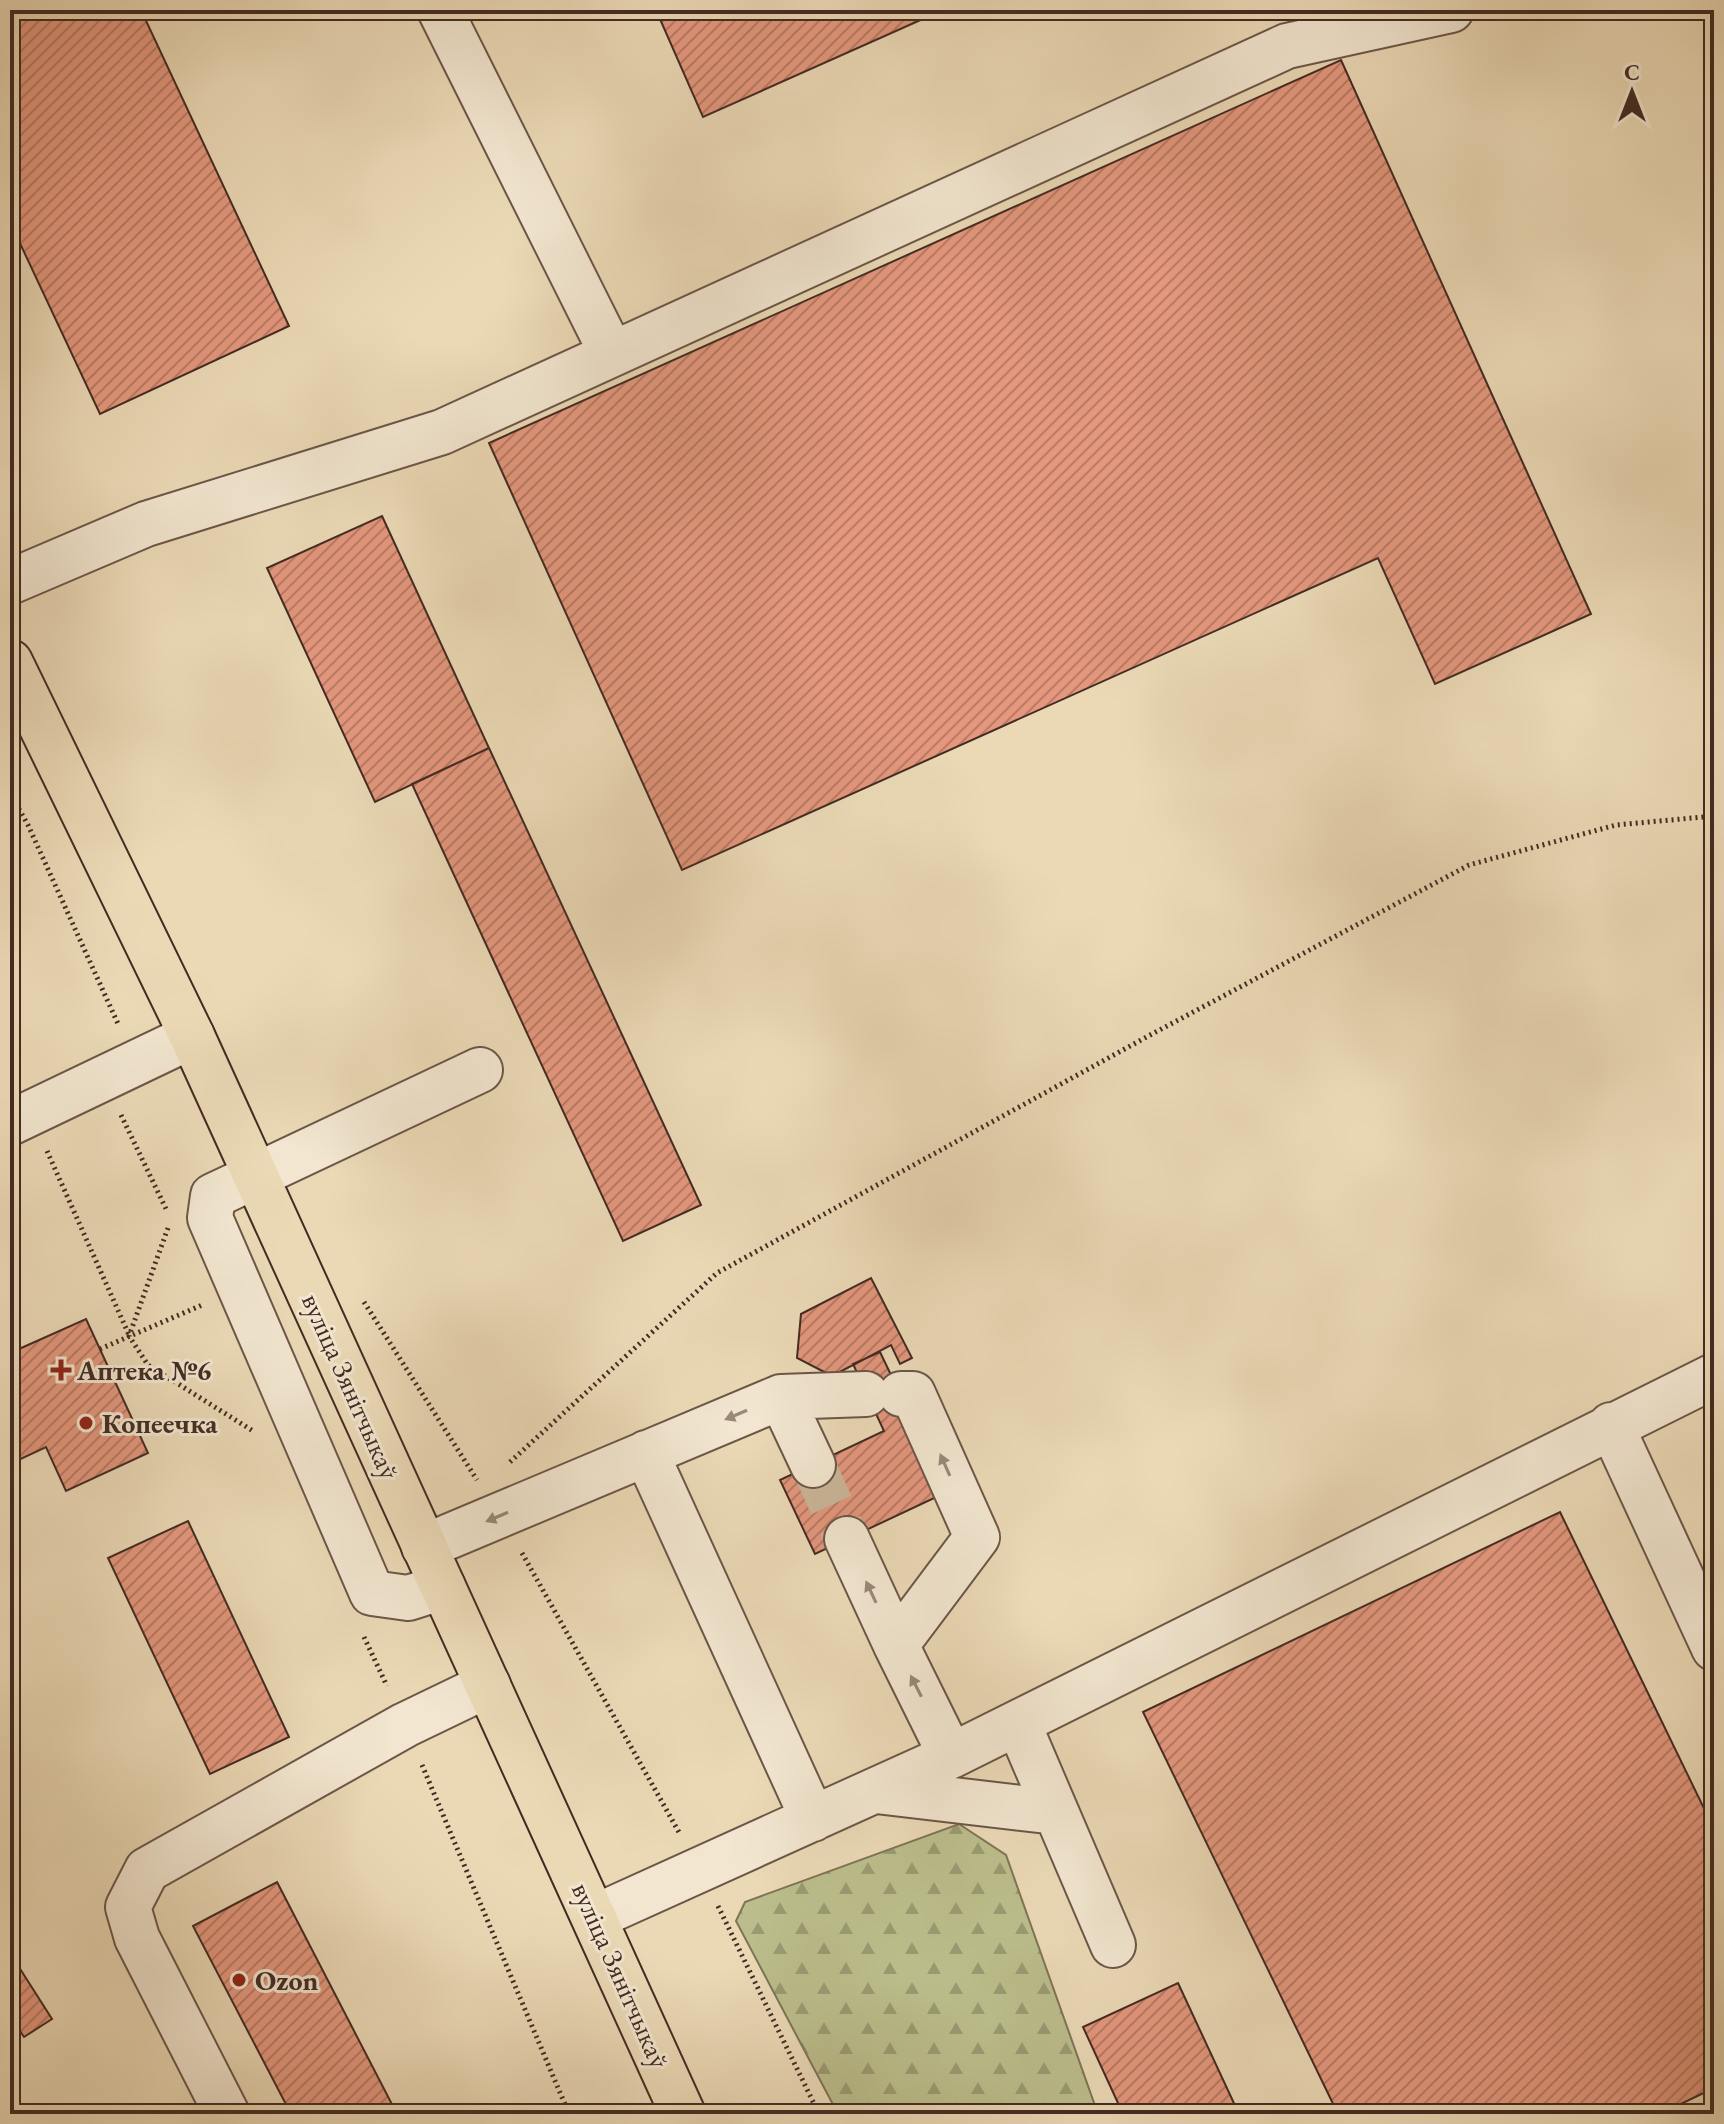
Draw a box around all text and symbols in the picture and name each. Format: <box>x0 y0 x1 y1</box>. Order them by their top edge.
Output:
north arrow <box>1592 52 1672 132</box>
text: С <box>1624 58 1640 87</box>
street label: вуліца Зянітчыкаў <box>294 1287 408 1485</box>
place label: Аптека №6 <box>76 1352 211 1388</box>
marker: Аптека №6 <box>52 1361 70 1379</box>
place label: Копеечка <box>102 1405 218 1441</box>
one-way arrow <box>724 1409 748 1422</box>
marker: Копеечка <box>77 1414 95 1432</box>
one-way arrow <box>938 1453 952 1477</box>
one-way arrow <box>485 1510 509 1523</box>
one-way arrow <box>865 1580 878 1604</box>
one-way arrow <box>910 1675 923 1698</box>
street label: вуліца Зянітчыкаў <box>564 1876 678 2074</box>
place label: Ozon <box>255 1962 319 1998</box>
marker: Ozon <box>230 1971 248 1989</box>

